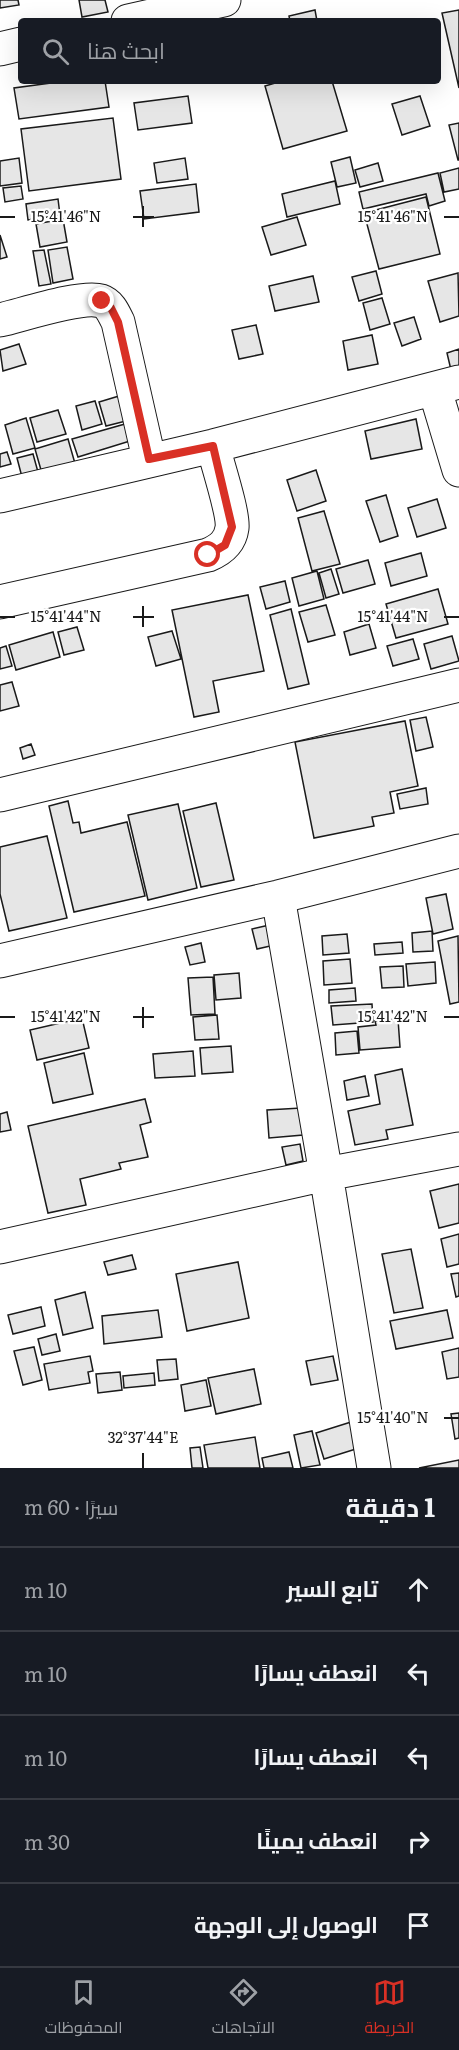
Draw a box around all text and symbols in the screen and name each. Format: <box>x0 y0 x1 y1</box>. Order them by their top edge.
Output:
search box <box>18 18 441 84</box>
text: ابحث هنا <box>87 33 165 66</box>
icon: search <box>39 35 72 68</box>
text: 15°41'46"N <box>31 204 101 227</box>
text: 15°41'46"N <box>358 204 428 227</box>
route end <box>88 287 114 313</box>
route start <box>194 541 220 567</box>
text: 15°41'44"N <box>31 604 101 627</box>
text: 15°41'44"N <box>358 604 428 627</box>
text: 15°41'42"N <box>31 1004 101 1027</box>
text: 15°41'42"N <box>358 1004 428 1027</box>
text: 15°41'40"N <box>357 1405 429 1428</box>
text: 32°37'44"E <box>108 1425 178 1448</box>
text: 1 دقيقة <box>346 1486 435 1525</box>
text: سيرًا · 60 m <box>24 1491 118 1521</box>
text: تابع السير <box>286 1571 378 1604</box>
icon: ahead <box>402 1573 435 1606</box>
text: 10 m <box>24 1574 67 1604</box>
text: انعطف يسارًا <box>254 1655 378 1688</box>
icon: left <box>402 1657 435 1690</box>
text: 10 m <box>24 1658 67 1688</box>
text: انعطف يسارًا <box>254 1739 378 1772</box>
icon: left <box>402 1741 435 1774</box>
text: 10 m <box>24 1742 67 1772</box>
text: انعطف يمينًا <box>256 1823 378 1856</box>
icon: right <box>402 1825 435 1858</box>
text: 30 m <box>24 1826 70 1856</box>
text: الوصول إلى الوجهة <box>194 1907 378 1940</box>
icon: arrive <box>402 1909 435 1942</box>
tab: المحفوظات <box>45 1976 123 2042</box>
tab: الاتجاهات <box>212 1976 275 2042</box>
tab: الخريطة <box>364 1976 414 2042</box>

